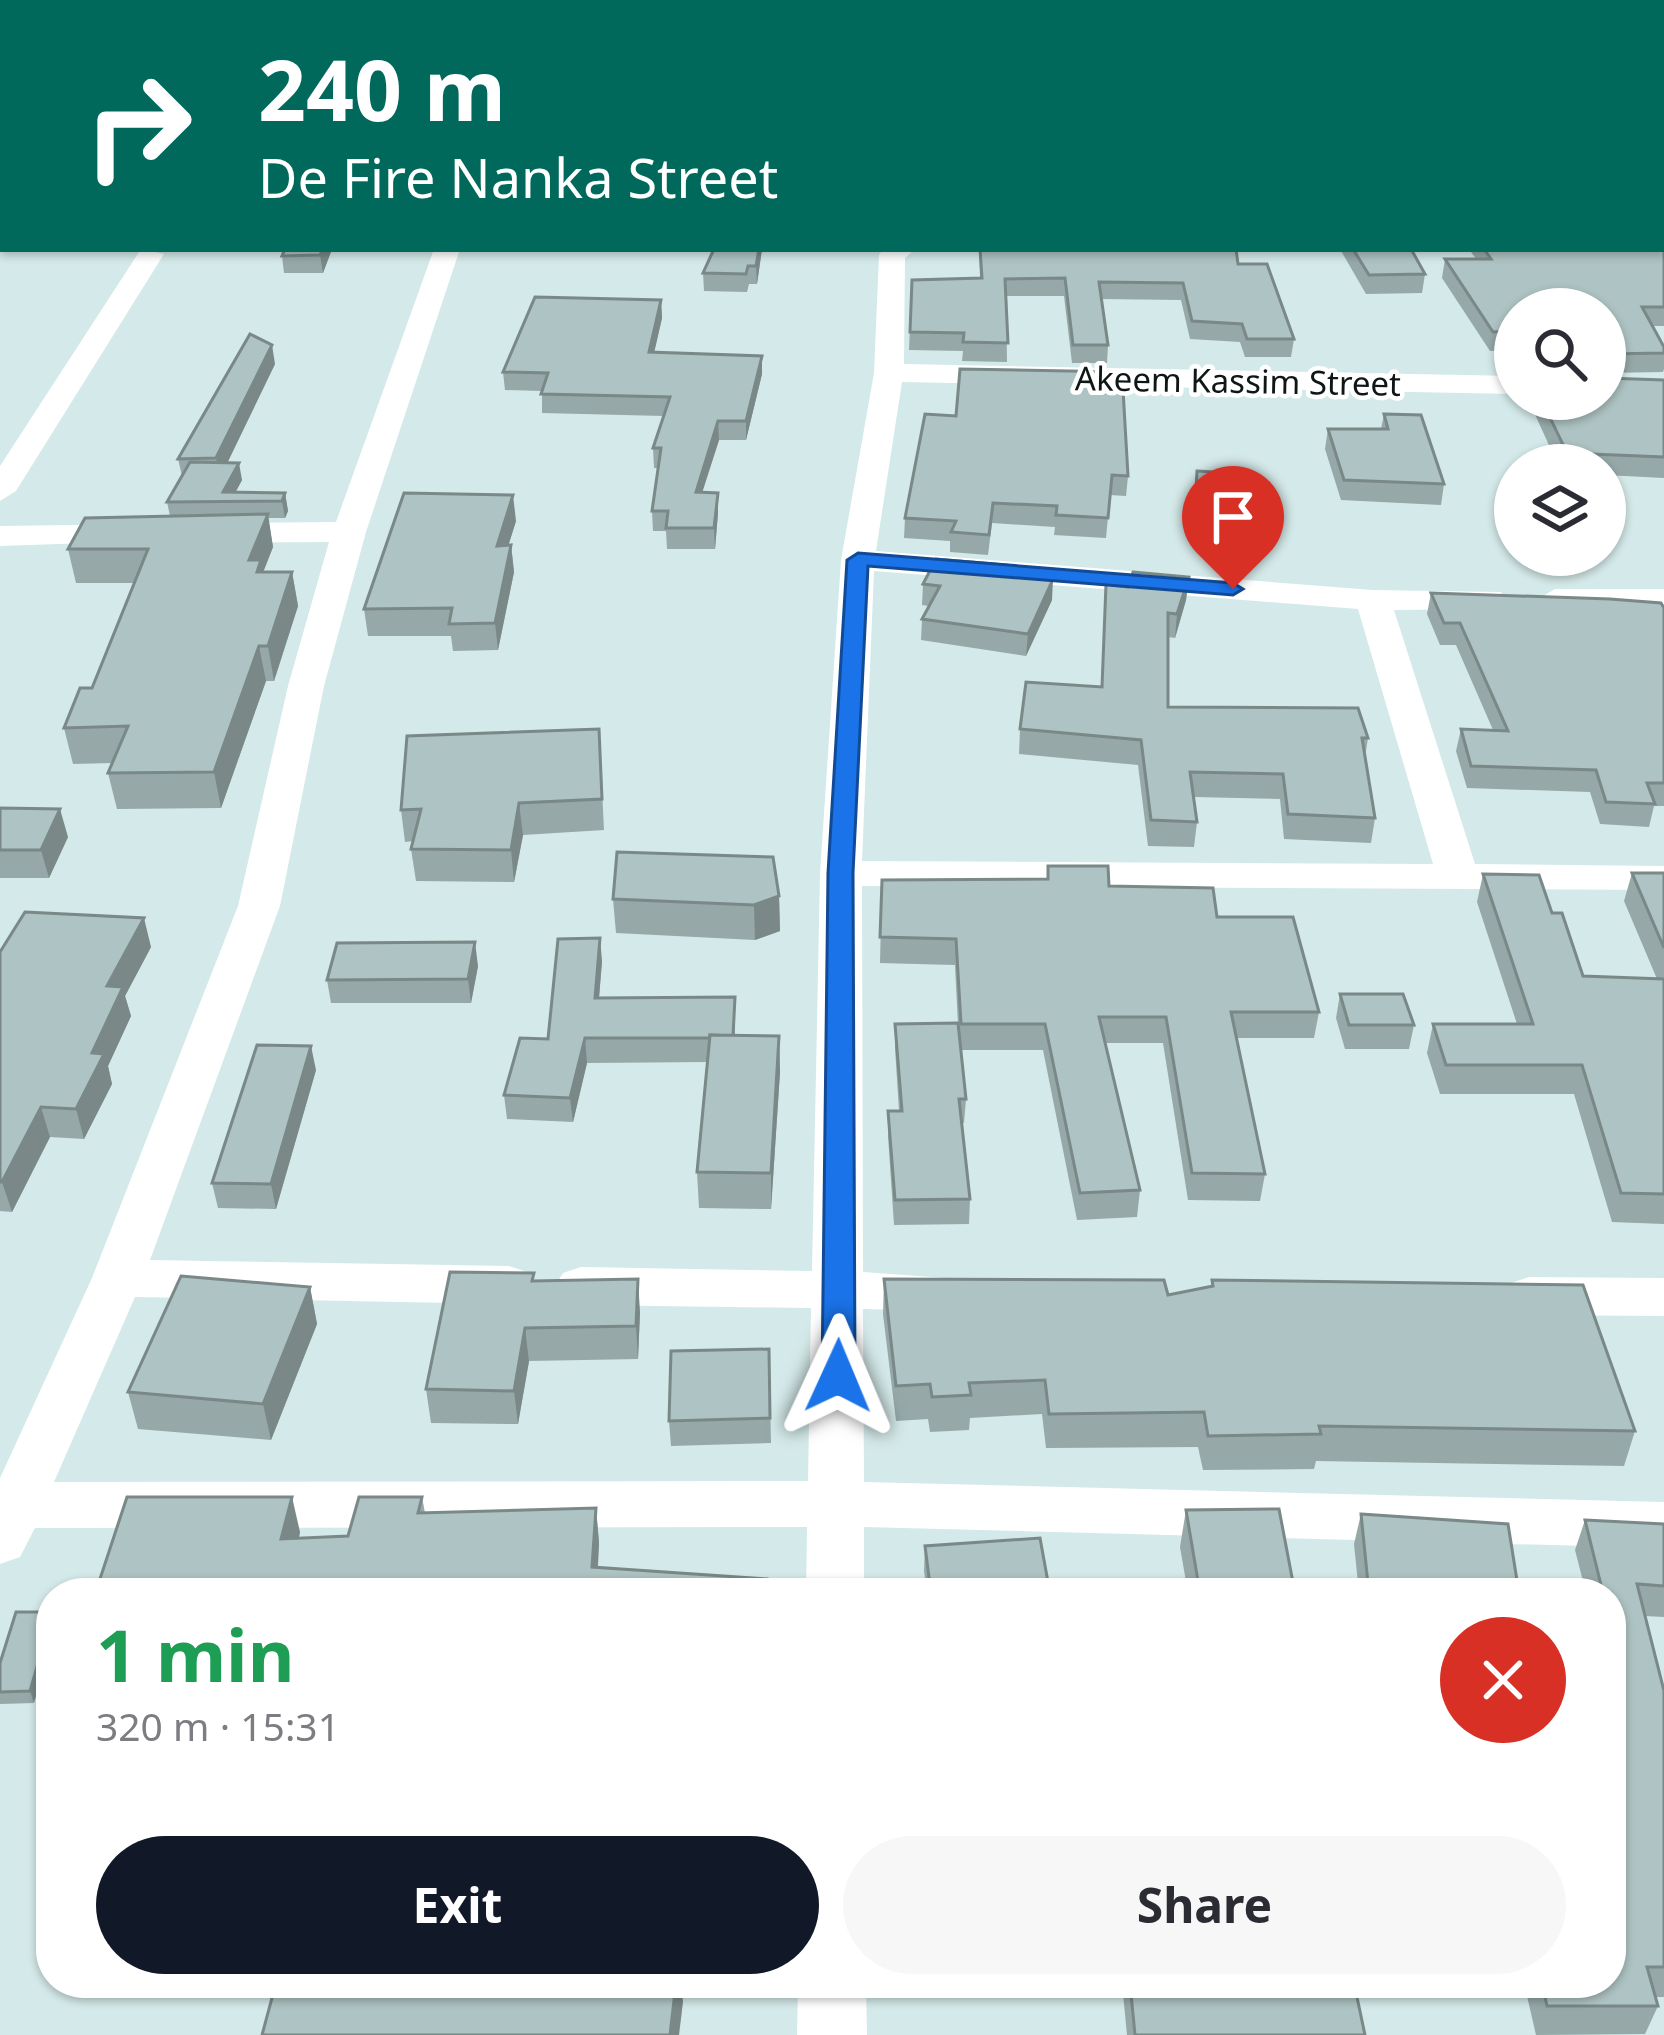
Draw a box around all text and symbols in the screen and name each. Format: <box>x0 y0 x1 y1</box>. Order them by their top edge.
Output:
text: 240 m <box>258 31 506 146</box>
icon: right <box>60 48 216 204</box>
text: De Fire Nanka Street <box>258 140 778 214</box>
map controls <box>1494 288 1626 576</box>
button: search <box>1494 288 1626 420</box>
street label: Akeem Kassim Street <box>1075 355 1401 406</box>
button: layers <box>1494 444 1626 576</box>
pin <box>1182 466 1284 589</box>
icon: arrive <box>1200 484 1266 550</box>
position arrow <box>775 1313 901 1439</box>
text: 1 min <box>96 1605 294 1703</box>
button: close <box>1440 1617 1566 1743</box>
text: 320 m · 15:31 <box>96 1699 340 1752</box>
button: Exit <box>96 1836 819 1974</box>
button: Share <box>843 1836 1566 1974</box>

